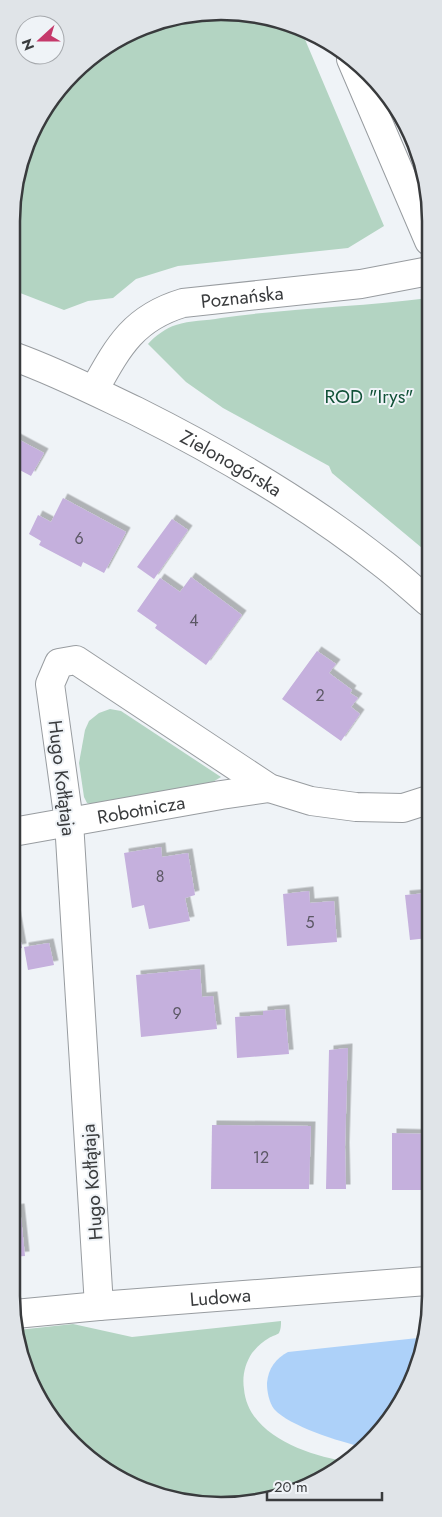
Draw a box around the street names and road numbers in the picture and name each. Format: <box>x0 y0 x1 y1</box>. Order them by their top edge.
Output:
street label: Poznańska <box>199 279 285 315</box>
street label: Zielonogórska <box>176 423 287 503</box>
street label: Hugo Kołłątaja <box>41 719 83 837</box>
street label: Robotnicza <box>95 788 187 830</box>
street label: Hugo Kołłątaja <box>74 1123 110 1241</box>
street label: Ludowa <box>189 1281 252 1313</box>

